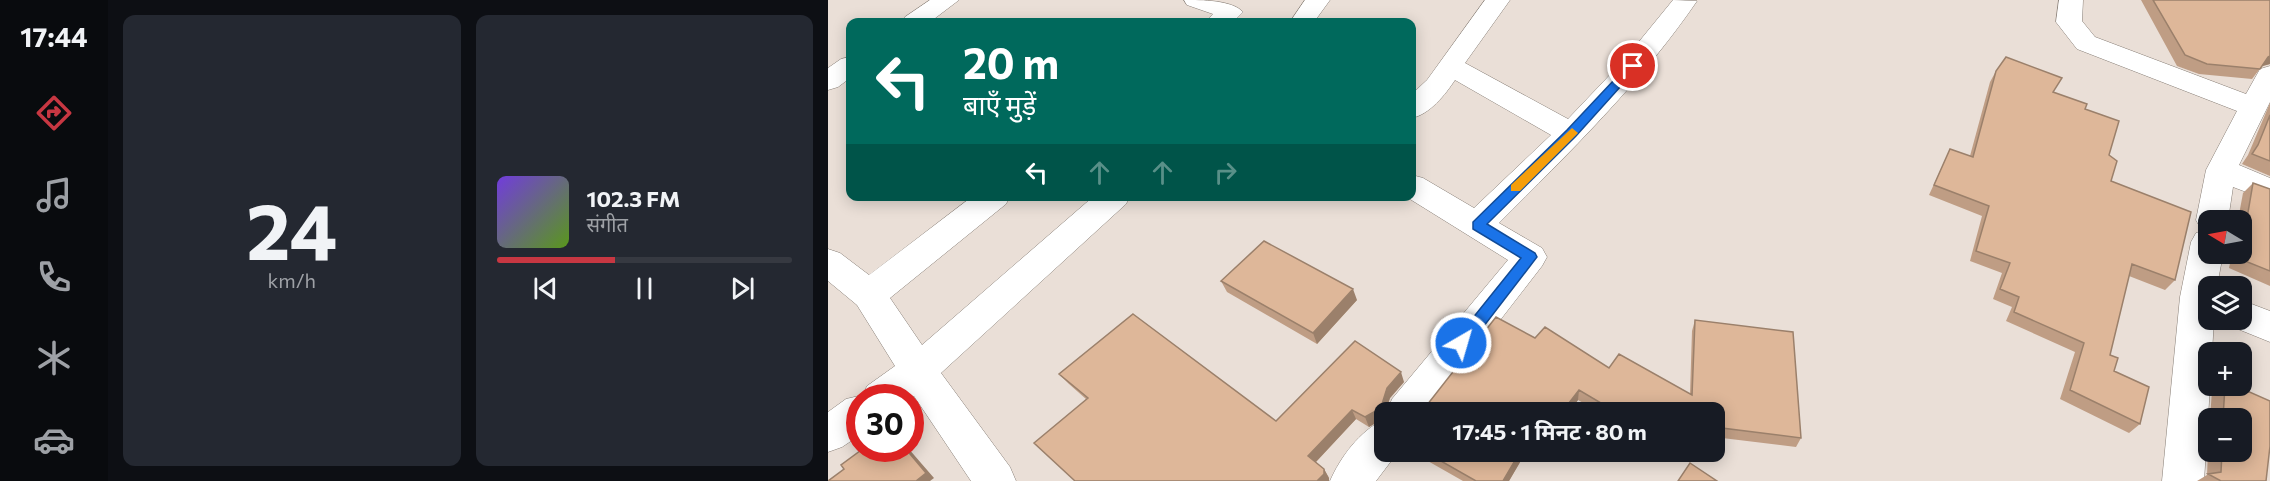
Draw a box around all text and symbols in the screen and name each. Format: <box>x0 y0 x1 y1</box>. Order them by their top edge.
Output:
text: 17:44 <box>20 20 88 53</box>
text: 20 m <box>963 36 1059 88</box>
pin <box>1607 40 1658 91</box>
icon: left <box>864 42 942 120</box>
icon: arrive <box>1616 49 1649 82</box>
text: बाएँ मुड़ें <box>963 88 1036 121</box>
icon: directions <box>33 92 75 134</box>
icon: left <box>1020 156 1053 189</box>
icon: ahead <box>1083 156 1116 189</box>
icon: ahead <box>1146 156 1179 189</box>
icon: right <box>1209 156 1242 189</box>
icon: music <box>33 174 75 216</box>
text: 24 <box>246 181 337 276</box>
text: 102.3 FM <box>587 185 680 212</box>
north arrow <box>2198 210 2252 264</box>
map controls <box>2198 210 2252 462</box>
text: संगीत <box>587 212 628 236</box>
icon: phone <box>33 256 75 298</box>
text: km/h <box>267 268 316 292</box>
icon: previous <box>529 272 562 305</box>
icon: pause <box>628 272 661 305</box>
icon: next <box>726 272 759 305</box>
button: layers <box>2198 276 2252 330</box>
position arrow <box>1429 311 1493 375</box>
icon: climate <box>33 337 75 379</box>
button: + <box>2198 342 2252 396</box>
speed limit sign: 30 <box>846 384 924 462</box>
button: − <box>2198 408 2252 462</box>
text: 17:45 · 1 मिनट · 80 m <box>1452 418 1647 445</box>
icon: car <box>33 419 75 461</box>

